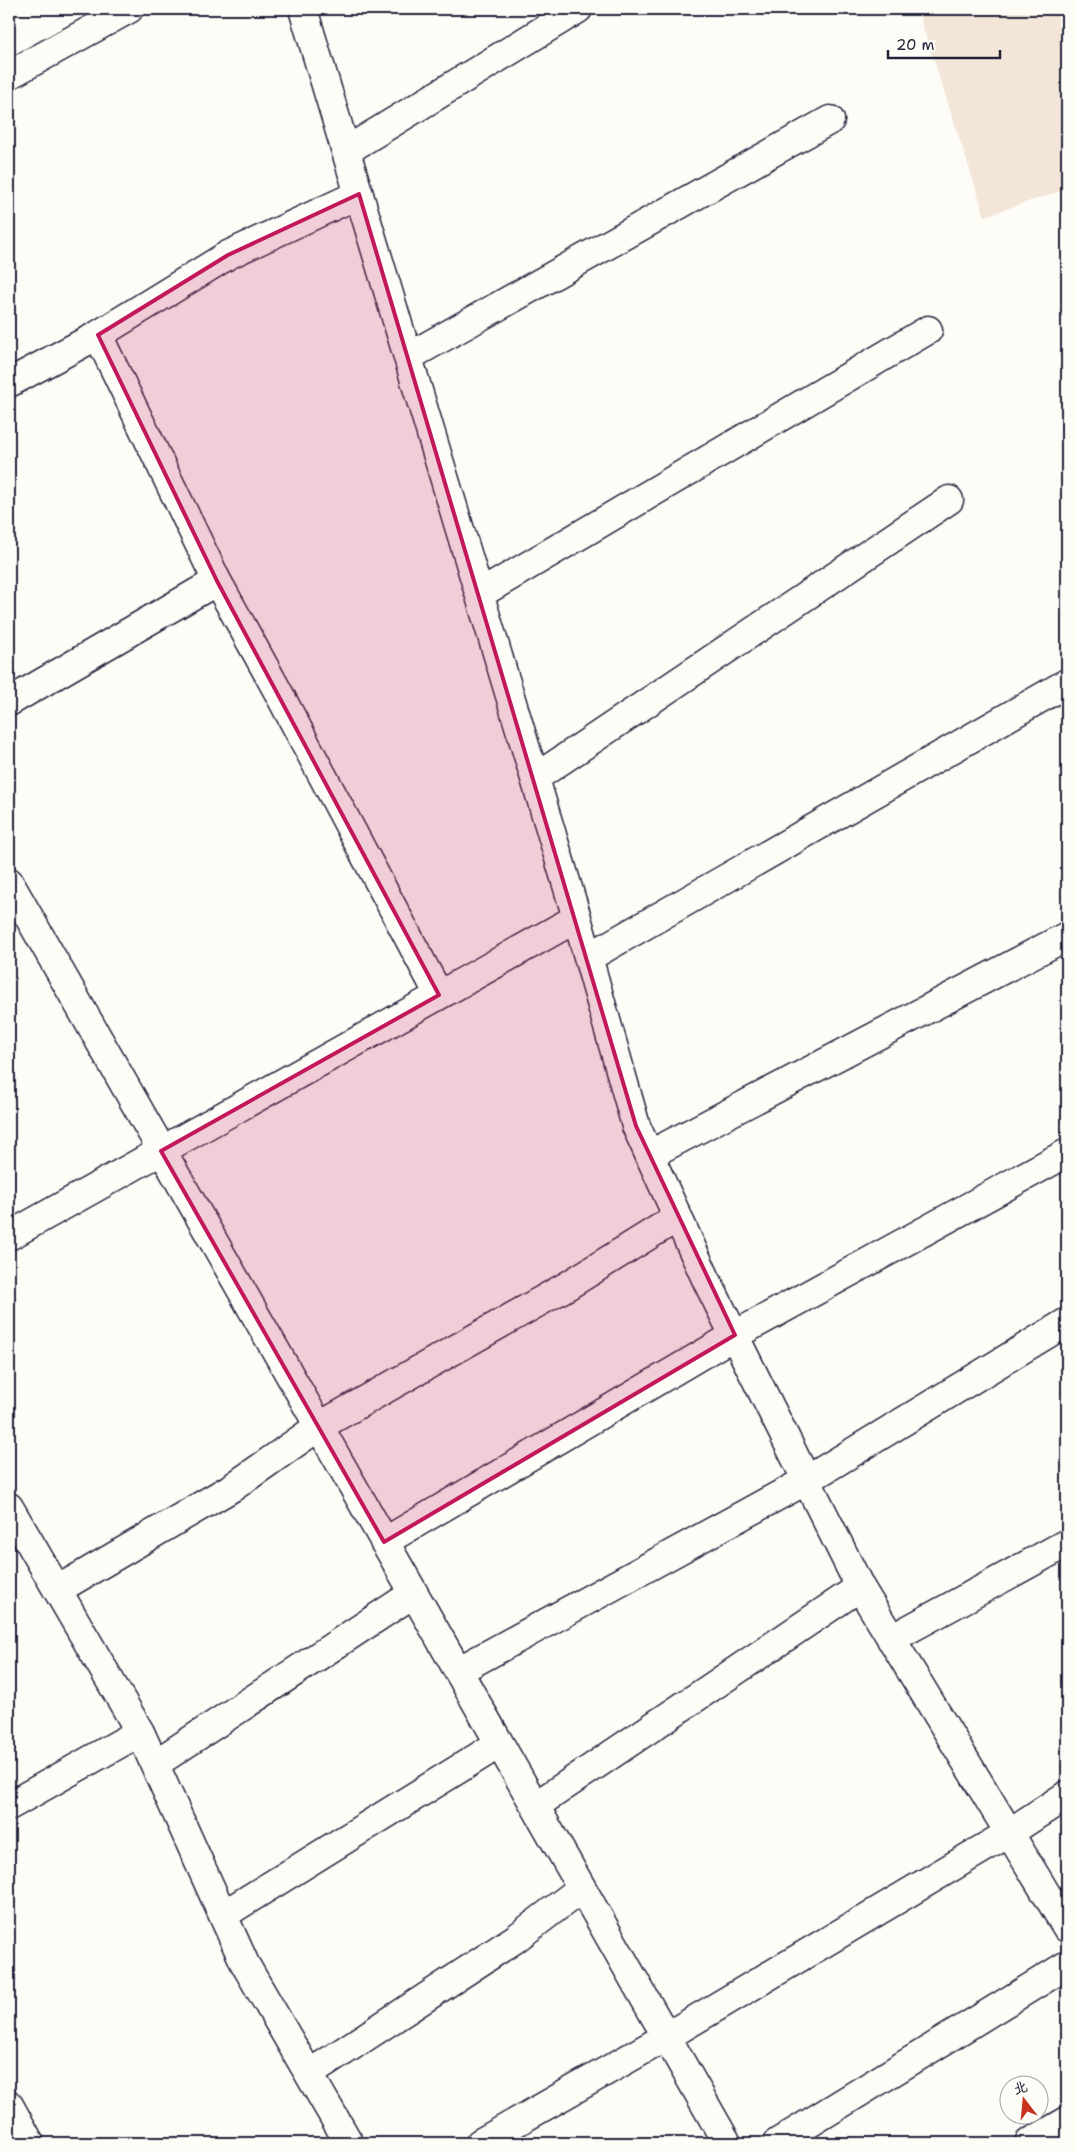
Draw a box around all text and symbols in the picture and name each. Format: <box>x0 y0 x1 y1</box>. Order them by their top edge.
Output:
scale bar <box>888 28 1001 60</box>
text: 20 m <box>896 35 935 55</box>
north arrow <box>998 2074 1048 2124</box>
text: 北 <box>1011 2077 1030 2098</box>

